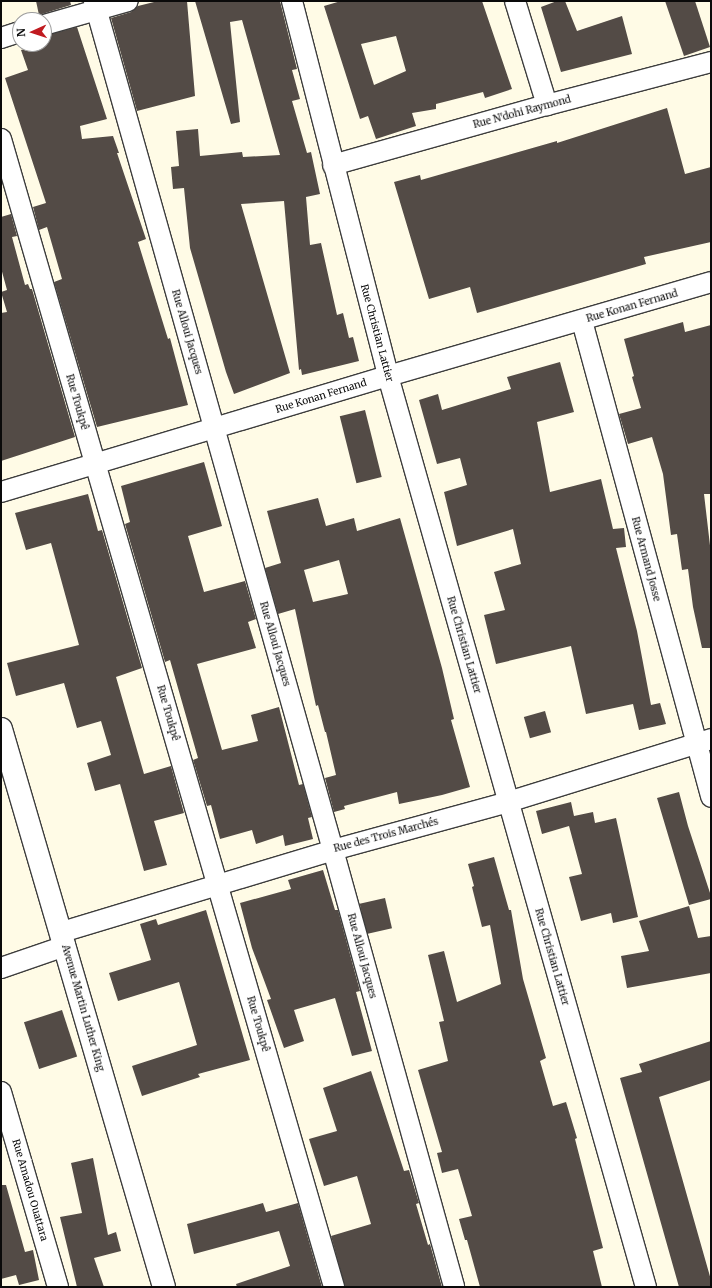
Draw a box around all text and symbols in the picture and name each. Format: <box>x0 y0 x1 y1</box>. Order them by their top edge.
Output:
north arrow <box>12 12 52 52</box>
text: N <box>14 28 28 37</box>
street label: Rue N'dohi Raymond <box>472 93 572 131</box>
street label: Rue Christian Lattier <box>358 283 396 383</box>
street label: Rue Konan Fernand <box>585 287 679 325</box>
street label: Rue Alloui Jacques <box>169 288 205 376</box>
street label: Rue Toukpê <box>63 373 91 431</box>
street label: Rue Konan Fernand <box>274 376 368 416</box>
street label: Rue Armand Josse <box>629 515 663 603</box>
street label: Rue Christian Lattier <box>444 595 484 695</box>
street label: Rue Alloui Jacques <box>257 600 293 688</box>
street label: Rue Toukpê <box>154 684 182 742</box>
street label: Rue des Trois Marchés <box>332 815 440 855</box>
street label: Rue Christian Lattier <box>532 907 572 1007</box>
street label: Rue Alloui Jacques <box>345 912 379 1000</box>
street label: Avenue Martin Luther King <box>59 943 107 1073</box>
street label: Rue Toukpê <box>244 995 272 1053</box>
street label: Rue Amadou Ouattara <box>10 1138 50 1242</box>

